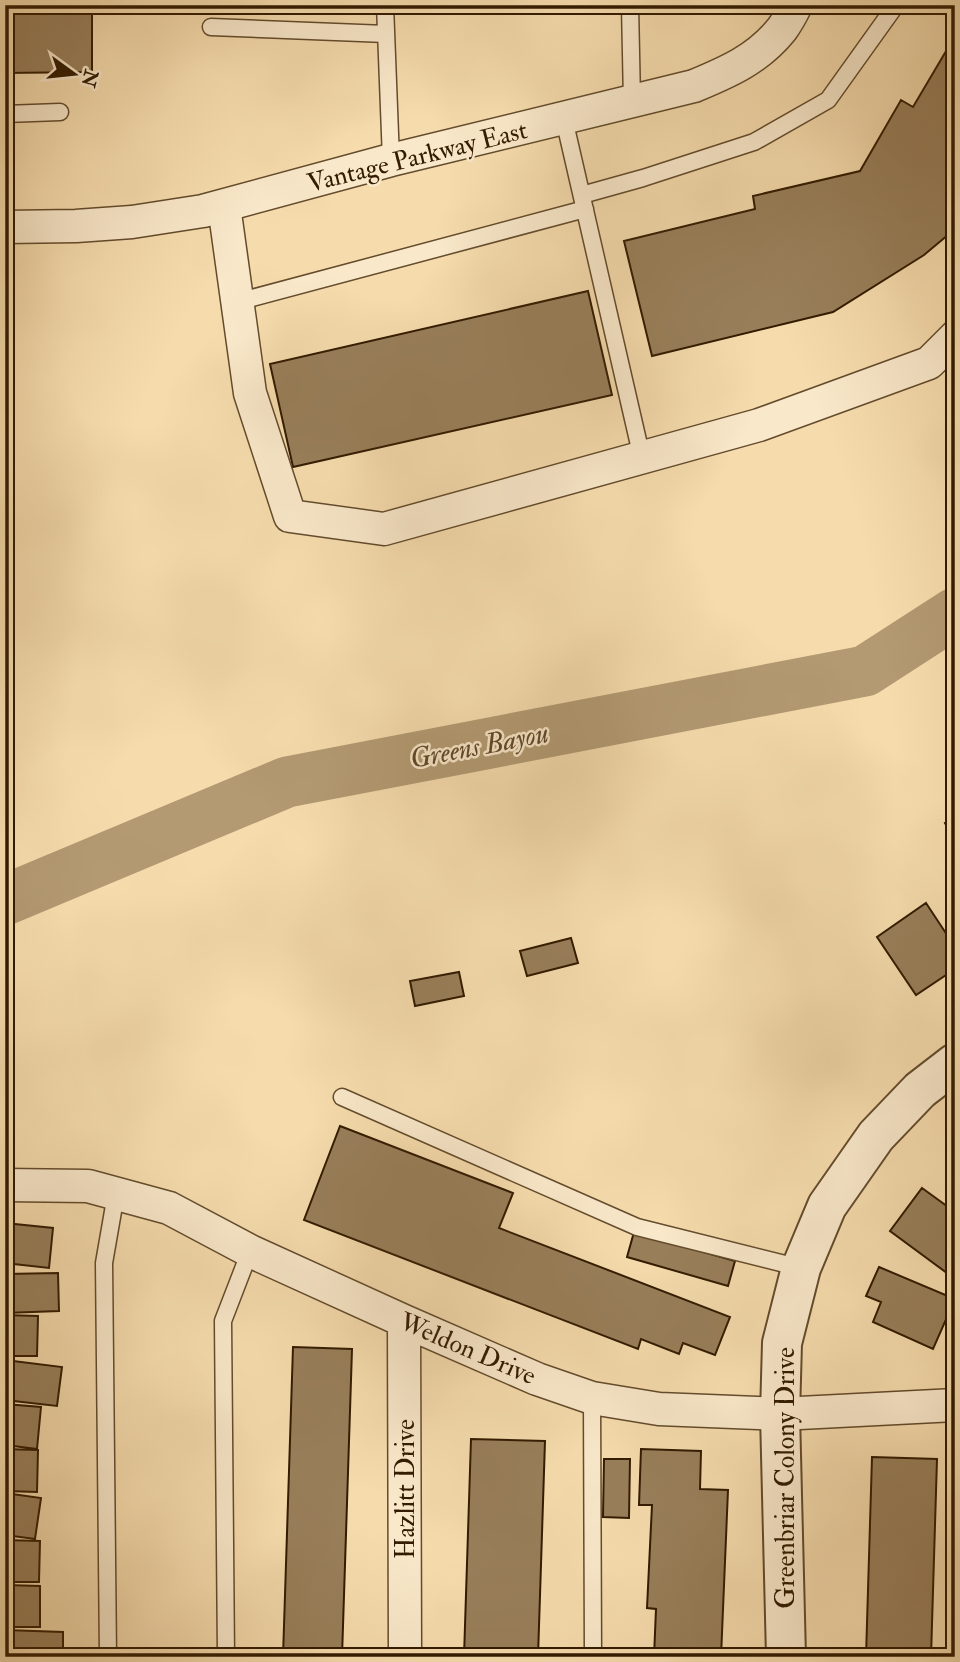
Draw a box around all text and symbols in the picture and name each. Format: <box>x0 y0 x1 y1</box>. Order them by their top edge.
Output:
north arrow <box>38 38 108 108</box>
text: N <box>75 66 104 90</box>
street label: Vantage Parkway East <box>304 114 531 200</box>
water label: Greens Bayou <box>407 716 552 777</box>
street label: Weldon Drive <box>394 1305 541 1392</box>
street label: Greenbriar Colony Drive <box>770 1347 802 1609</box>
street label: Hazlitt Drive <box>390 1419 422 1559</box>

